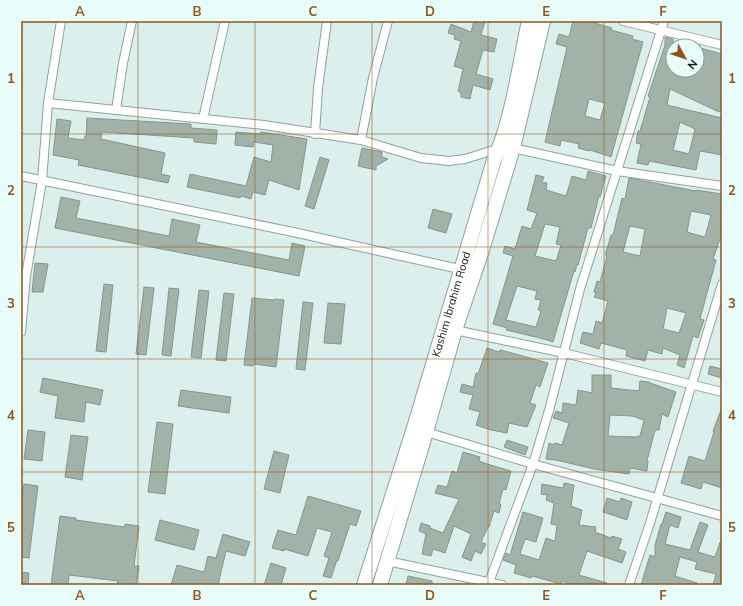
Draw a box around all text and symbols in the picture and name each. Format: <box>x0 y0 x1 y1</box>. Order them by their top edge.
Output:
text: A <box>75 3 85 19</box>
text: B <box>193 3 202 19</box>
text: C <box>309 3 318 19</box>
text: D <box>425 3 435 19</box>
text: E <box>542 3 550 19</box>
text: F <box>659 3 667 19</box>
north arrow <box>665 38 705 78</box>
text: N <box>685 57 701 72</box>
text: 1 <box>7 70 15 86</box>
text: 1 <box>728 70 736 86</box>
text: 2 <box>7 182 15 198</box>
text: 2 <box>728 182 736 198</box>
street label: Kashim Ibrahim Road <box>429 250 473 359</box>
text: 3 <box>7 295 15 311</box>
text: 3 <box>728 295 736 311</box>
text: 4 <box>7 407 15 423</box>
text: 4 <box>728 407 736 423</box>
text: 5 <box>7 519 15 535</box>
text: 5 <box>728 519 736 535</box>
text: A <box>75 587 85 603</box>
text: B <box>193 587 202 603</box>
text: C <box>309 587 318 603</box>
text: D <box>425 587 435 603</box>
text: E <box>542 587 550 603</box>
text: F <box>659 587 667 603</box>

